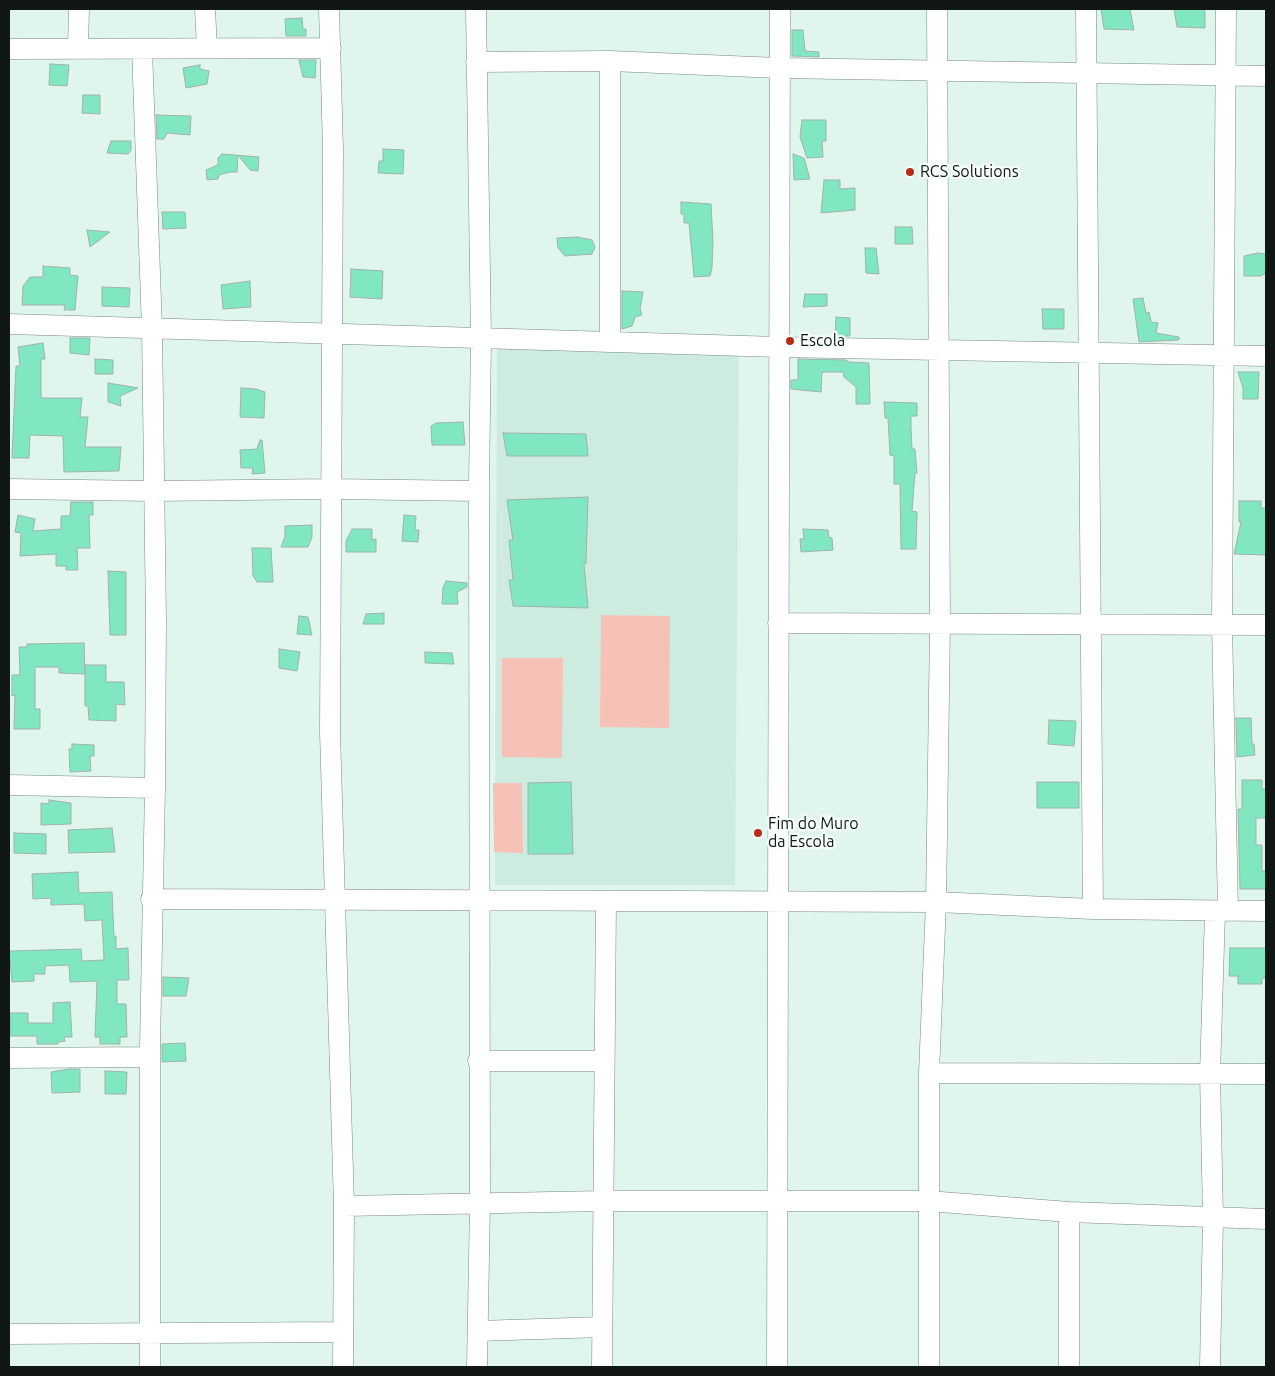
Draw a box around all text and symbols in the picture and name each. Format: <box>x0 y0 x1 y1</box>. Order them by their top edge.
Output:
place label: RCS Solutions <box>920 162 1019 182</box>
marker: RCS Solutions <box>904 166 916 178</box>
place label: Escola <box>800 331 845 351</box>
marker: Escola <box>784 335 796 347</box>
place label: Fim do Muro da Escola <box>768 814 859 852</box>
marker: Fim do Muro da Escola <box>752 827 764 839</box>

